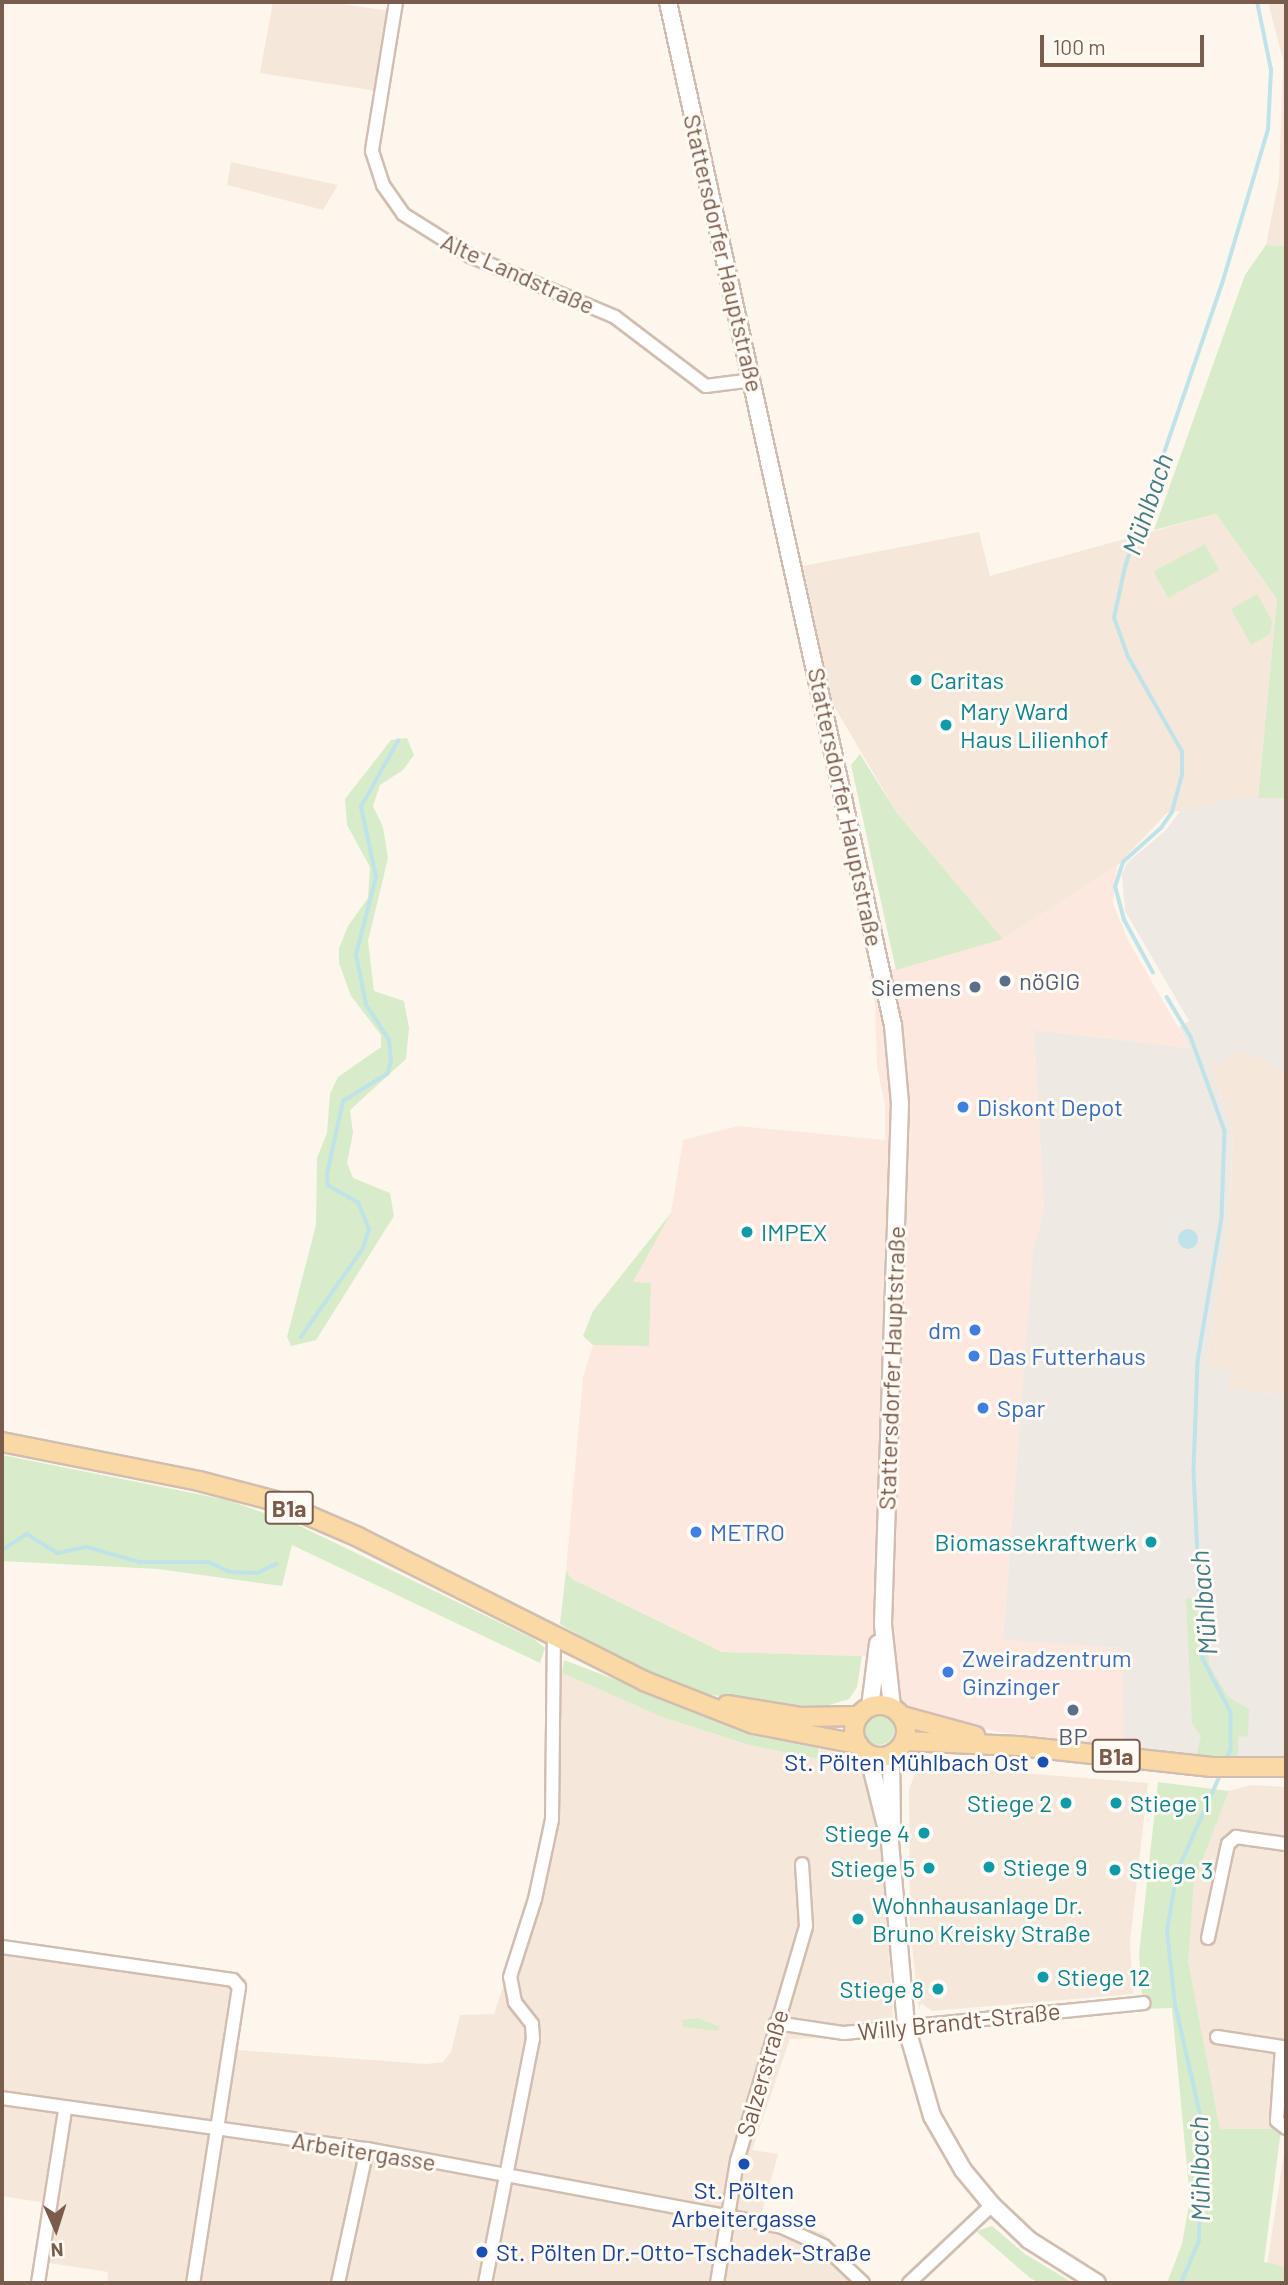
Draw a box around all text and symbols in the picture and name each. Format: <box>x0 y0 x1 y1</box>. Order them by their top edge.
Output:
scale bar <box>1043 21 1208 65</box>
text: 100 m <box>1053 34 1106 59</box>
street label: Stattersdorfer Hauptstraße <box>678 111 770 395</box>
street label: Alte Landstraße <box>437 226 599 320</box>
water label: Mühlbach <box>1115 449 1179 559</box>
street label: Stattersdorfer Hauptstraße <box>802 665 890 949</box>
place label: Caritas <box>930 666 1004 694</box>
marker: Caritas <box>908 672 924 688</box>
place label: Mary Ward Haus Lilienhof <box>960 697 1109 753</box>
marker: Mary Ward Haus Lilienhof <box>938 717 954 733</box>
place label: nöGIG <box>1019 967 1080 995</box>
place label: Siemens <box>871 973 961 1001</box>
marker: nöGIG <box>997 973 1013 989</box>
marker: Siemens <box>967 979 983 995</box>
place label: Diskont Depot <box>977 1093 1123 1121</box>
marker: Diskont Depot <box>955 1099 971 1115</box>
place label: IMPEX <box>761 1218 827 1246</box>
marker: IMPEX <box>739 1224 755 1240</box>
street label: Stattersdorfer Hauptstraße <box>872 1225 910 1511</box>
place label: dm <box>928 1316 961 1344</box>
marker: dm <box>967 1322 983 1338</box>
place label: Das Futterhaus <box>988 1342 1146 1370</box>
marker: Das Futterhaus <box>966 1348 982 1364</box>
place label: Spar <box>997 1394 1045 1422</box>
marker: Spar <box>975 1400 991 1416</box>
road number: B1a <box>264 1488 314 1527</box>
place label: METRO <box>710 1518 785 1546</box>
marker: METRO <box>688 1524 704 1540</box>
place label: Biomassekraftwerk <box>935 1528 1137 1556</box>
marker: Biomassekraftwerk <box>1143 1534 1159 1550</box>
water label: Mühlbach <box>1183 1549 1223 1657</box>
place label: Zweiradzentrum Ginzinger <box>962 1644 1132 1700</box>
marker: Zweiradzentrum Ginzinger <box>940 1664 956 1680</box>
marker: BP <box>1065 1702 1081 1718</box>
place label: BP <box>1058 1722 1088 1750</box>
road number: B1a <box>1092 1736 1140 1776</box>
place label: St. Pölten Mühlbach Ost <box>784 1748 1029 1776</box>
marker: St. Pölten Mühlbach Ost <box>1035 1754 1051 1770</box>
place label: Stiege 2 <box>967 1789 1052 1817</box>
place label: Stiege 1 <box>1130 1789 1210 1817</box>
marker: Stiege 2 <box>1058 1795 1074 1811</box>
marker: Stiege 1 <box>1108 1795 1124 1811</box>
place label: Stiege 4 <box>825 1819 910 1847</box>
marker: Stiege 4 <box>916 1825 932 1841</box>
place label: Stiege 9 <box>1003 1853 1088 1881</box>
place label: Stiege 5 <box>831 1854 915 1882</box>
place label: Stiege 3 <box>1129 1856 1213 1884</box>
marker: Stiege 9 <box>981 1859 997 1875</box>
marker: Stiege 5 <box>921 1860 937 1876</box>
marker: Stiege 3 <box>1107 1862 1123 1878</box>
place label: Wohnhausanlage Dr. Bruno Kreisky Straße <box>872 1891 1091 1947</box>
marker: Wohnhausanlage Dr. Bruno Kreisky Straße <box>850 1911 866 1927</box>
place label: Stiege 12 <box>1057 1963 1150 1991</box>
marker: Stiege 12 <box>1035 1969 1051 1985</box>
place label: Stiege 8 <box>839 1975 924 2003</box>
marker: Stiege 8 <box>930 1981 946 1997</box>
street label: Willy Brandt-Straße <box>856 1996 1062 2046</box>
street label: Salzerstraße <box>730 2006 794 2140</box>
water label: Mühlbach <box>1182 2116 1216 2222</box>
street label: Arbeitergasse <box>290 2125 438 2177</box>
marker: St. Pölten Arbeitergasse <box>736 2156 752 2172</box>
place label: St. Pölten Arbeitergasse <box>671 2176 817 2232</box>
north arrow <box>21 2194 91 2264</box>
place label: St. Pölten Dr.-Otto-Tschadek-Straße <box>496 2238 871 2266</box>
text: N <box>50 2239 64 2262</box>
marker: St. Pölten Dr.-Otto-Tschadek-Straße <box>474 2244 490 2260</box>

